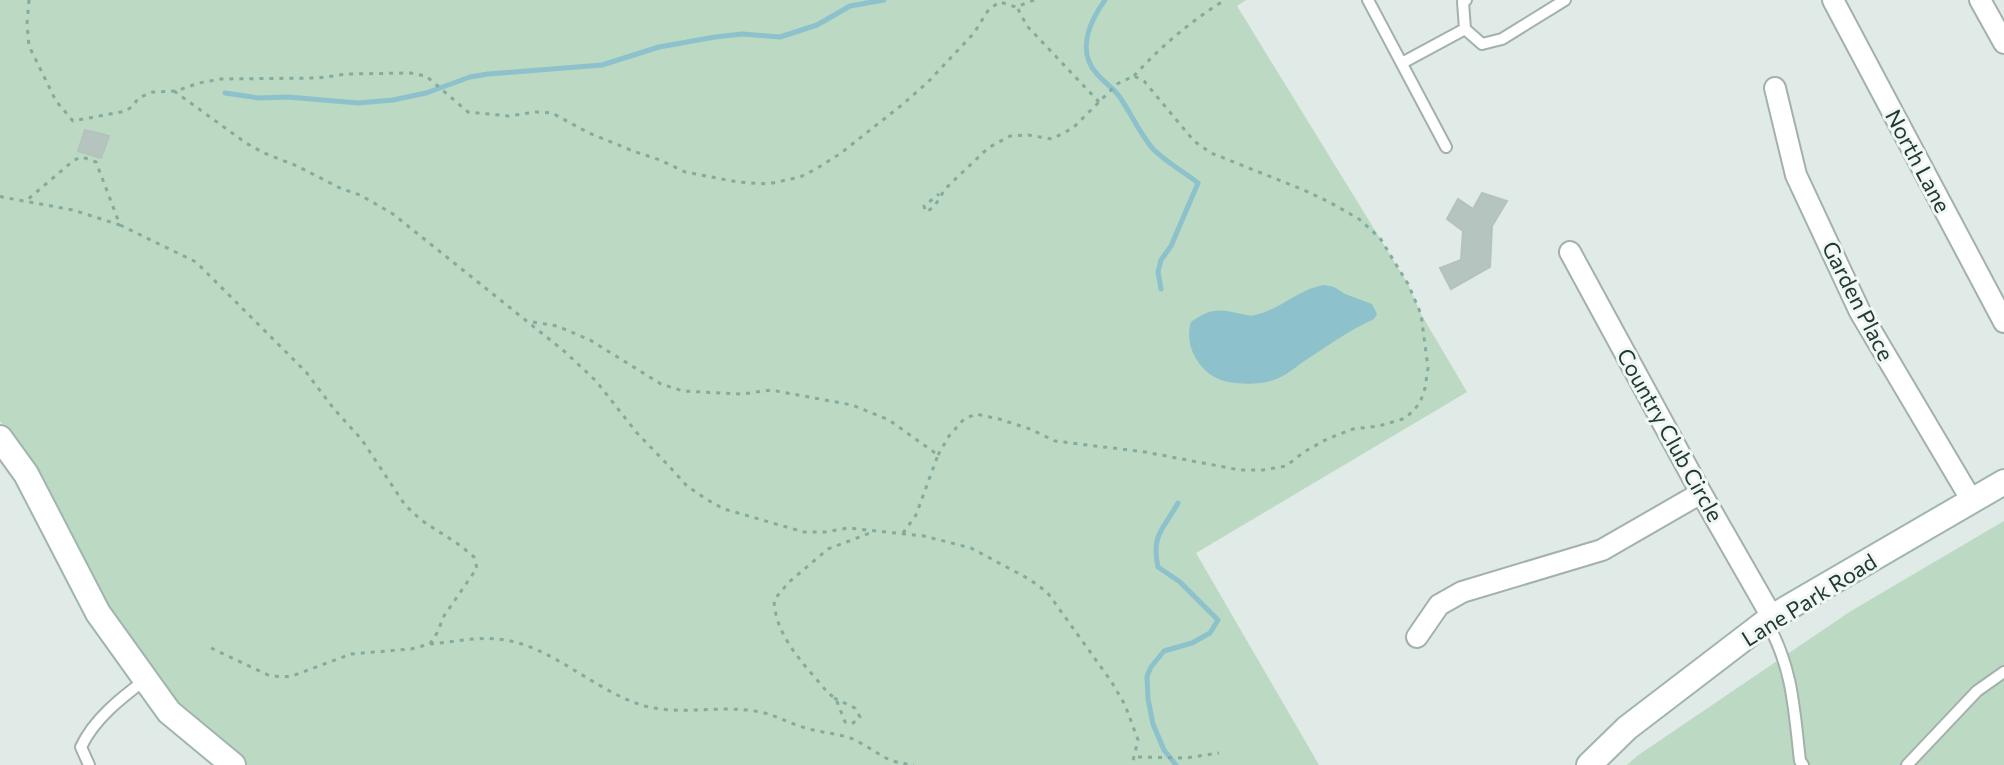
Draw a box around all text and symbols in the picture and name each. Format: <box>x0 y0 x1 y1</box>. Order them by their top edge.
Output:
street label: North Lane <box>1880 105 1957 217</box>
street label: Garden Place <box>1817 236 1900 365</box>
street label: Country Club Circle <box>1612 343 1729 526</box>
street label: Lane Park Road <box>1736 547 1881 652</box>

